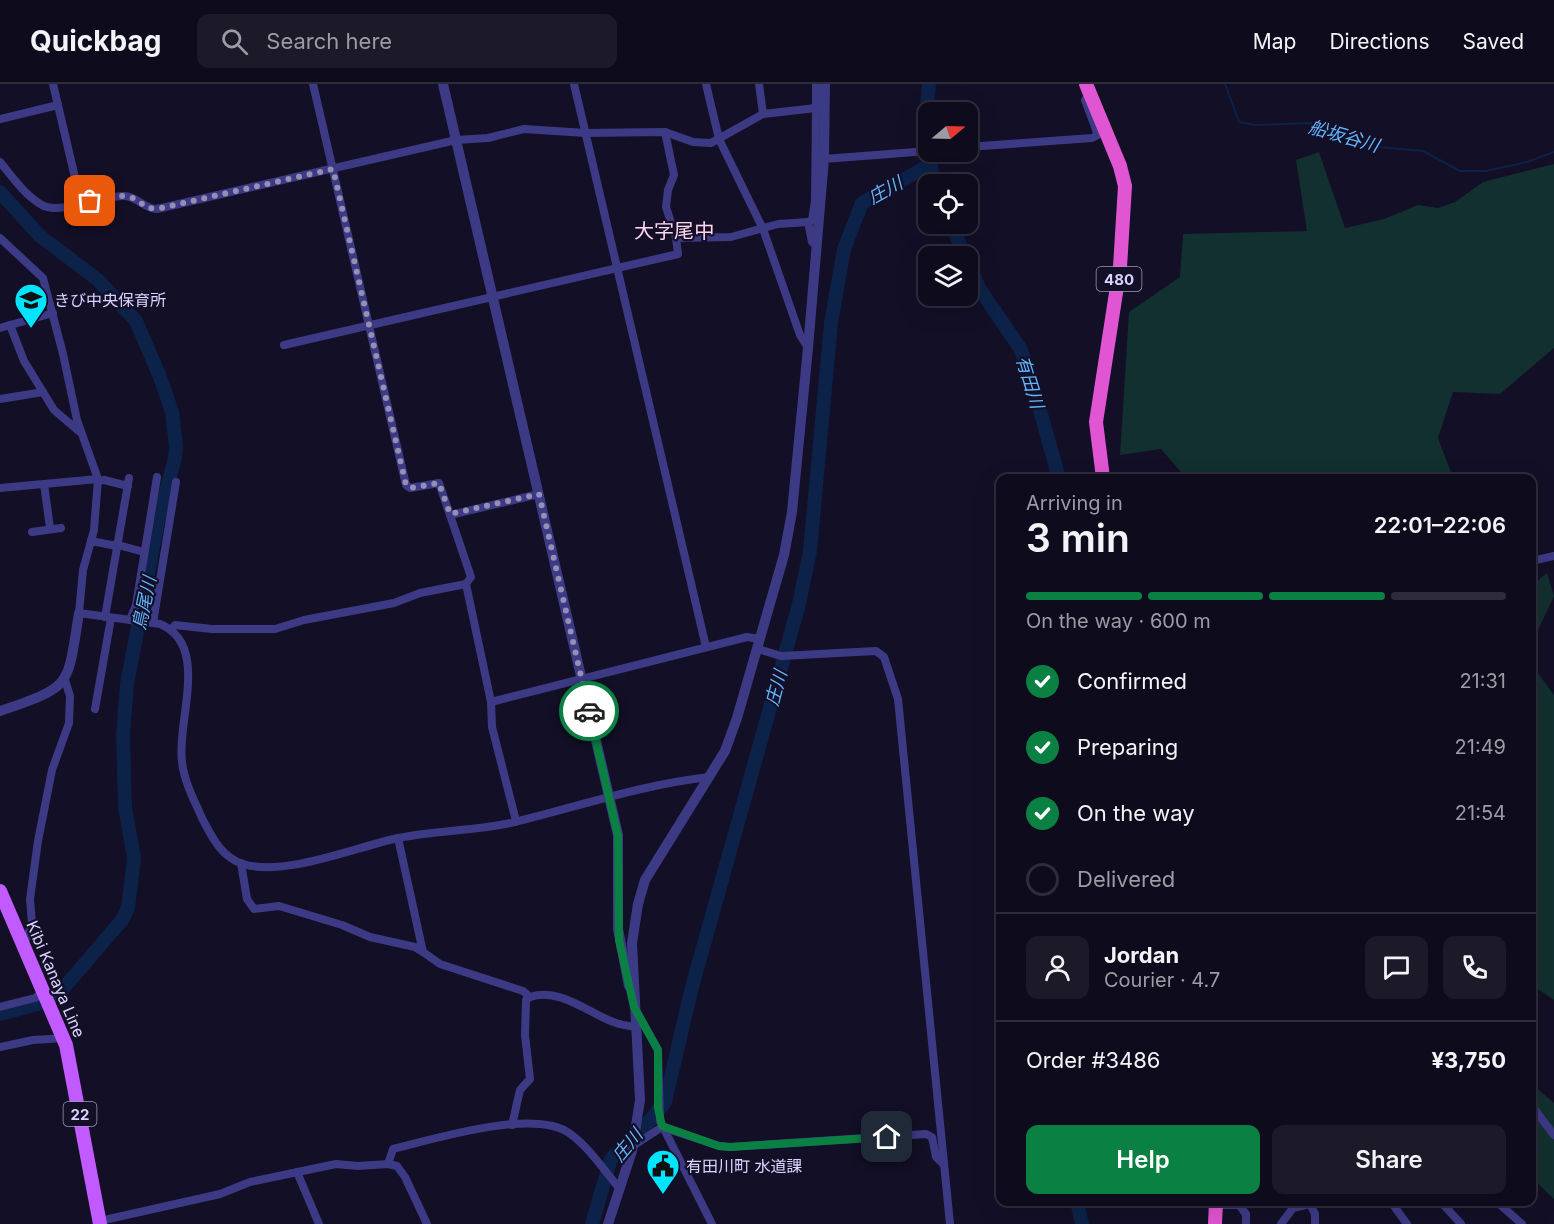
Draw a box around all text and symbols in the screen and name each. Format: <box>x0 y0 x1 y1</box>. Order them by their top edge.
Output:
search box <box>197 14 617 68</box>
text: Quickbag <box>30 24 161 58</box>
icon: search <box>218 25 251 58</box>
text: Search here <box>266 28 392 54</box>
text: Map <box>1253 29 1296 54</box>
text: Directions <box>1329 29 1430 54</box>
text: Saved <box>1463 29 1524 54</box>
north arrow <box>918 102 978 162</box>
map controls <box>918 102 978 306</box>
water label: 船坂谷川 <box>1307 116 1383 157</box>
water label: 庄川 <box>864 171 908 208</box>
button: locate <box>918 174 978 234</box>
pin <box>64 175 115 226</box>
icon: bag <box>73 184 106 217</box>
district label: 大字尾中 <box>634 219 714 243</box>
button: layers <box>918 246 978 306</box>
road number: 480 <box>1096 267 1142 291</box>
school or university icon: きび中央保育所 <box>13 282 49 329</box>
place label: きび中央保育所 <box>54 290 166 310</box>
water label: 有田川 <box>1012 353 1049 413</box>
text: Arriving in <box>1026 491 1123 515</box>
text: 22:01–22:06 <box>1374 512 1506 538</box>
text: 3 min <box>1026 514 1130 561</box>
water label: 鳥尾川 <box>128 572 160 632</box>
text: On the way · 600 m <box>1026 609 1211 633</box>
icon: check <box>1026 665 1059 698</box>
water label: 庄川 <box>761 666 791 708</box>
text: Confirmed <box>1077 668 1187 694</box>
text: 21:31 <box>1459 669 1506 693</box>
courier <box>559 681 619 741</box>
icon: car <box>573 695 606 728</box>
icon: check <box>1026 731 1059 764</box>
text: Preparing <box>1077 734 1178 760</box>
text: 21:49 <box>1455 735 1506 759</box>
icon: check <box>1026 797 1059 830</box>
text: On the way <box>1077 800 1195 826</box>
text: 21:54 <box>1455 801 1506 825</box>
text: Delivered <box>1077 866 1175 892</box>
street label: Kibi Kanaya Line <box>22 918 90 1040</box>
button: person <box>1026 936 1089 999</box>
button: chat <box>1365 936 1428 999</box>
button: phone <box>1443 936 1506 999</box>
text: Jordan <box>1104 942 1179 968</box>
text: Courier · 4.7 <box>1104 968 1220 992</box>
text: Order #3486 <box>1026 1047 1161 1073</box>
text: ¥3,750 <box>1431 1047 1506 1073</box>
road number: 22 <box>64 1102 97 1126</box>
pin <box>861 1111 912 1162</box>
icon: home <box>870 1120 903 1153</box>
water label: 庄川 <box>607 1123 648 1166</box>
button: Help <box>1026 1125 1260 1194</box>
button: Share <box>1272 1125 1506 1194</box>
public building icon: 有田川町 水道課 <box>645 1148 681 1195</box>
place label: 有田川町 水道課 <box>686 1156 803 1176</box>

